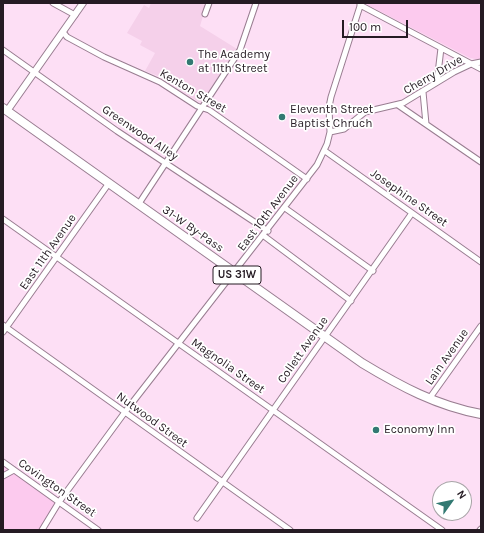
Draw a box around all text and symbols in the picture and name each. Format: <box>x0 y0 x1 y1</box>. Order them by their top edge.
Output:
scale bar <box>344 12 410 38</box>
text: 100 m <box>349 20 381 34</box>
place label: The Academy at 11th Street <box>198 48 270 76</box>
street label: Cherry Drive <box>401 52 465 98</box>
marker: The Academy at 11th Street <box>185 57 195 67</box>
street label: Kenton Street <box>157 66 229 116</box>
street label: Greenwood Alley <box>99 102 181 164</box>
place label: Eleventh Street Baptist Chruch <box>290 103 373 131</box>
marker: Eleventh Street Baptist Chruch <box>277 112 287 122</box>
street label: Josephine Street <box>368 166 450 230</box>
street label: East 10th Avenue <box>235 172 301 254</box>
street label: 31-W By-Pass <box>159 202 227 256</box>
street label: East 11th Avenue <box>17 211 79 293</box>
road number: US 31W <box>213 266 261 284</box>
street label: Collett Avenue <box>275 314 331 386</box>
street label: Lain Avenue <box>422 326 472 388</box>
street label: Magnolia Street <box>188 335 268 397</box>
street label: Nutwood Street <box>114 389 190 451</box>
place label: Economy Inn <box>384 423 455 437</box>
marker: Economy Inn <box>371 425 381 435</box>
street label: Covington Street <box>15 456 99 520</box>
north arrow <box>432 481 472 521</box>
text: N <box>454 488 469 502</box>

